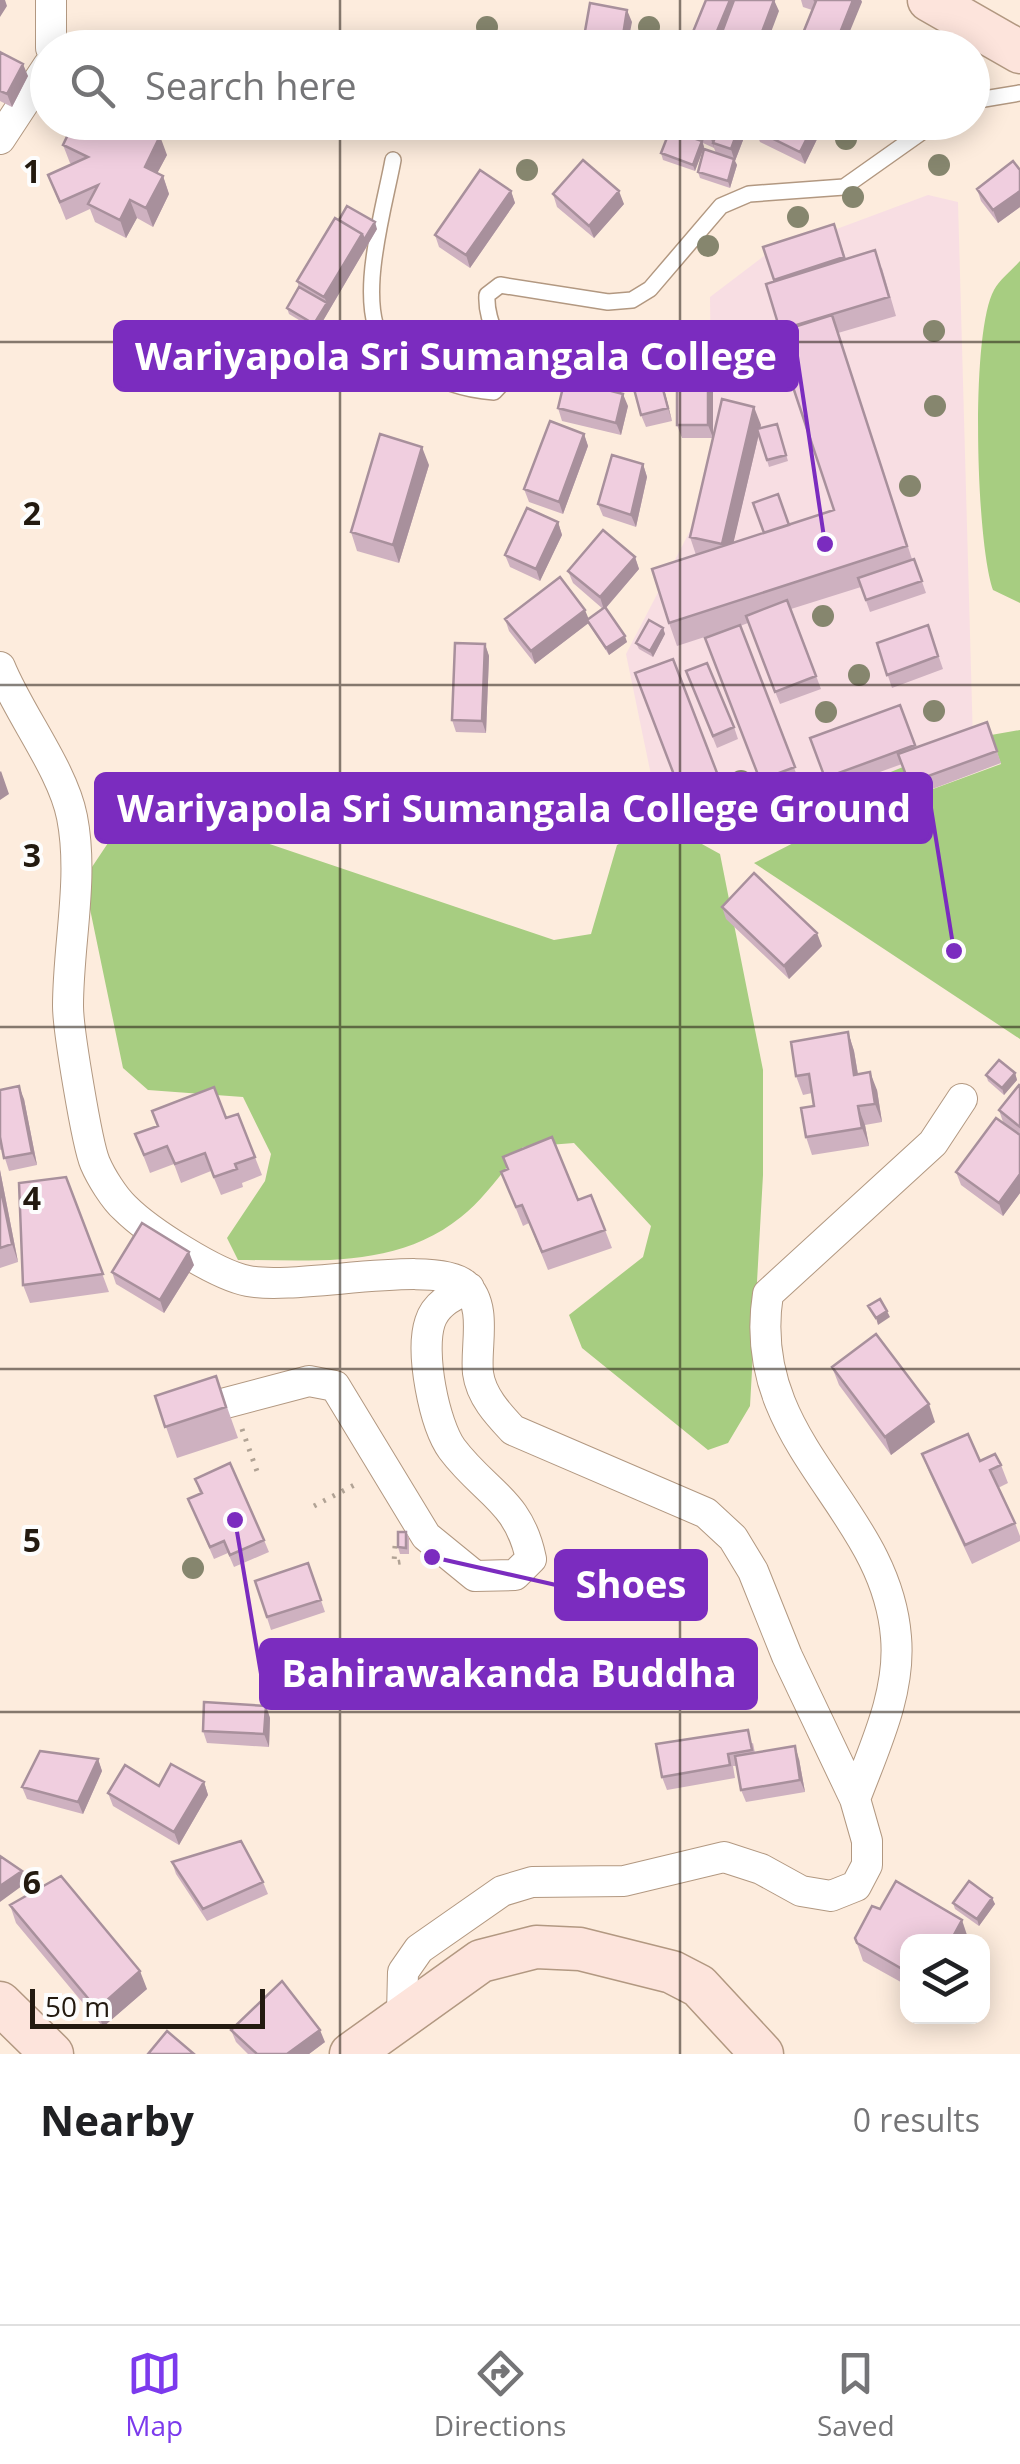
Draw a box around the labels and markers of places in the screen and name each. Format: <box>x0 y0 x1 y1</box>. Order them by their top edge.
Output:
callout: Wariyapola Sri Sumangala College <box>115 322 797 390</box>
callout: Wariyapola Sri Sumangala College Ground <box>96 774 931 842</box>
callout: Shoes <box>556 1551 706 1619</box>
callout: Bahirawakanda Buddha <box>261 1640 756 1708</box>

